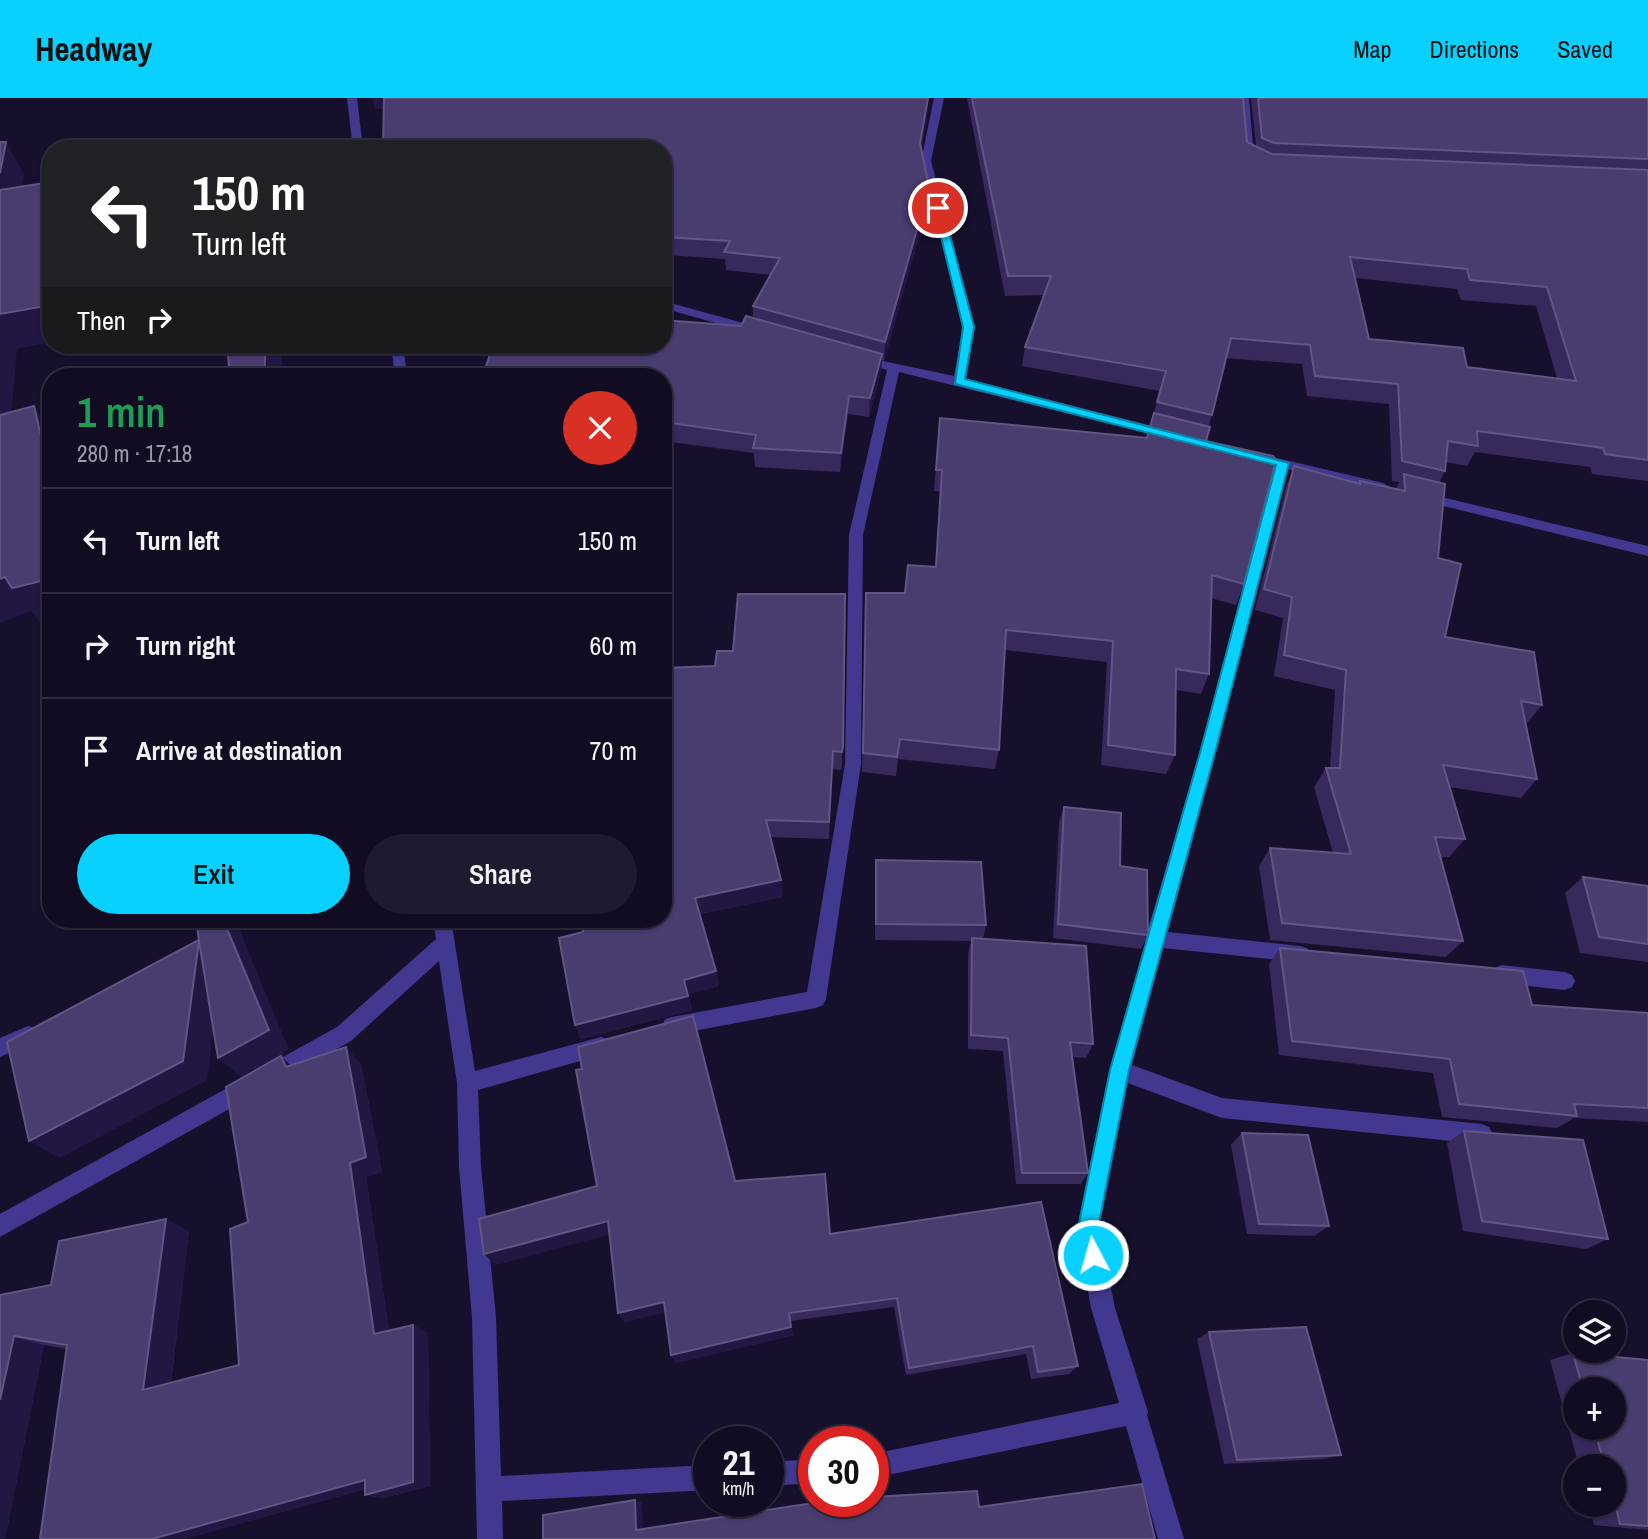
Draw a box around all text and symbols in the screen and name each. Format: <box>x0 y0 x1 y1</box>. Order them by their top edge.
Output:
text: Headway <box>35 27 152 71</box>
text: Map <box>1353 33 1391 65</box>
text: Directions <box>1429 33 1519 65</box>
text: Saved <box>1557 33 1613 65</box>
text: 150 m <box>192 159 306 225</box>
icon: left <box>77 168 168 259</box>
pin <box>908 178 968 238</box>
icon: arrive <box>919 189 957 227</box>
text: Turn left <box>192 222 286 265</box>
icon: right <box>140 301 178 339</box>
text: Then <box>77 303 126 338</box>
text: 1 min <box>77 384 166 440</box>
button: close <box>563 391 637 465</box>
text: 280 m · 17:18 <box>77 438 192 469</box>
icon: left <box>77 522 115 560</box>
text: Turn left <box>136 523 220 558</box>
text: 150 m <box>578 523 637 558</box>
icon: right <box>77 627 115 665</box>
text: Turn right <box>136 628 235 663</box>
text: 60 m <box>590 628 637 663</box>
icon: arrive <box>77 732 115 770</box>
text: Arrive at destination <box>136 733 342 768</box>
text: 70 m <box>590 733 637 768</box>
button: Exit <box>77 834 350 914</box>
button: Share <box>364 834 637 914</box>
position arrow <box>1056 1218 1130 1292</box>
map controls <box>1563 1300 1626 1517</box>
button: layers <box>1563 1300 1626 1363</box>
button: + <box>1563 1377 1626 1440</box>
speed limit sign: 30 <box>798 1426 889 1517</box>
text: 21 <box>723 1439 754 1486</box>
button: − <box>1563 1454 1626 1517</box>
text: km/h <box>723 1476 755 1501</box>

